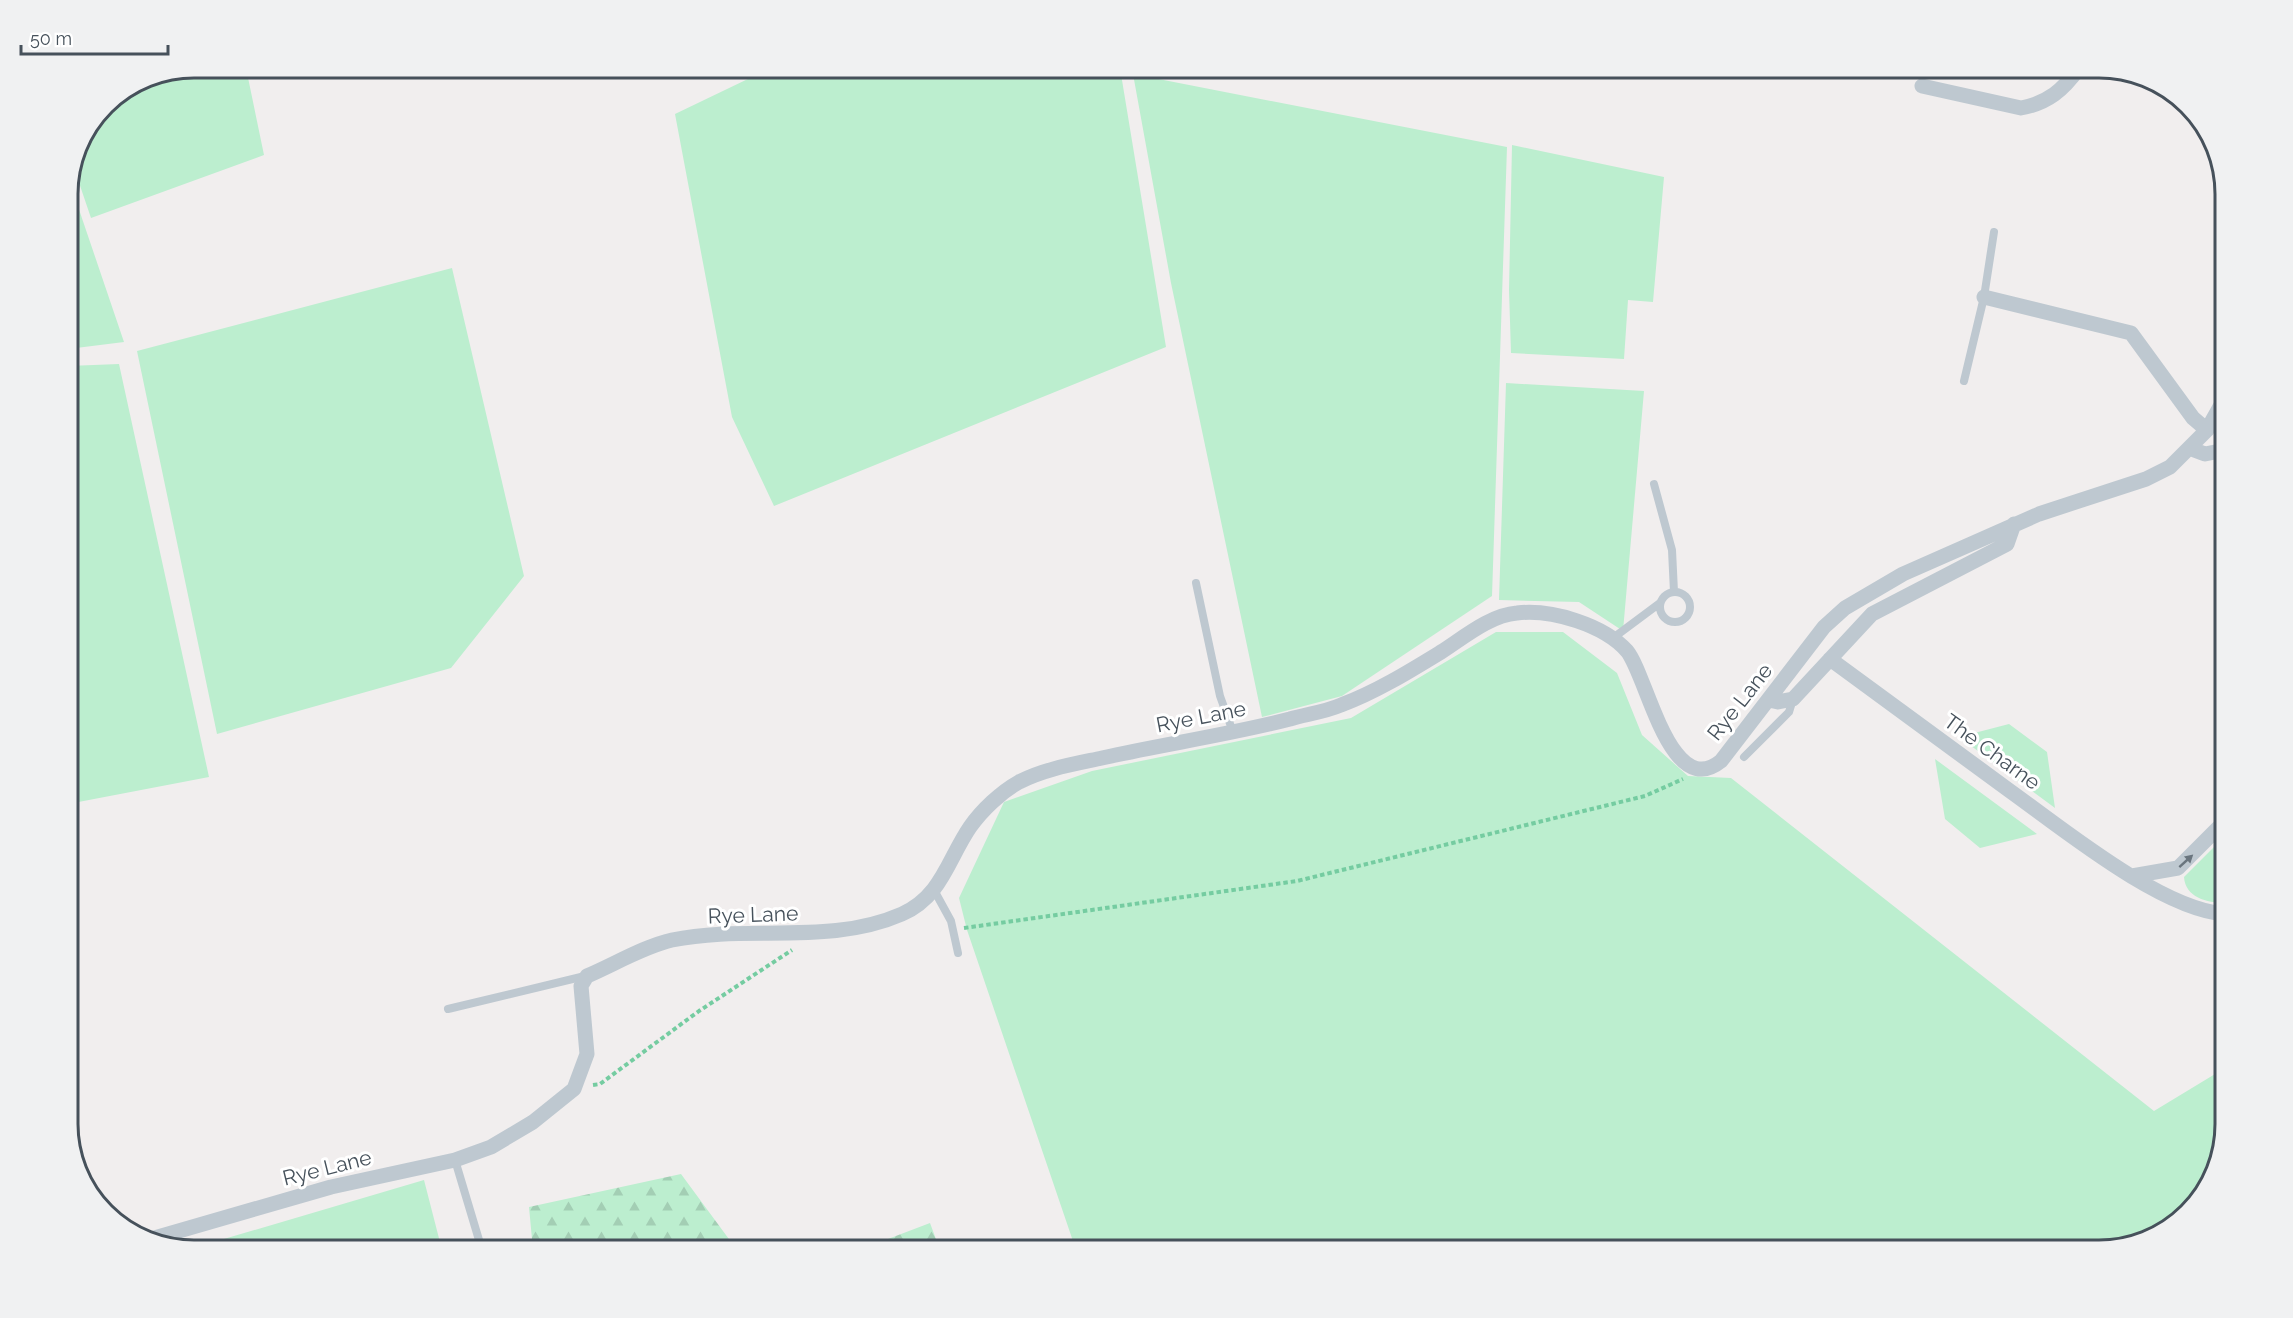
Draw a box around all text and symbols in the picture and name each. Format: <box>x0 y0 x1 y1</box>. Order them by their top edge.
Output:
scale bar <box>21 18 168 56</box>
text: 50 m <box>30 28 72 49</box>
street label: Rye Lane <box>1702 658 1777 745</box>
street label: Rye Lane <box>1154 696 1248 737</box>
street label: The Charne <box>1939 708 2045 795</box>
one-way arrow <box>2178 854 2193 868</box>
street label: Rye Lane <box>707 900 799 929</box>
street label: Rye Lane <box>280 1144 374 1191</box>

